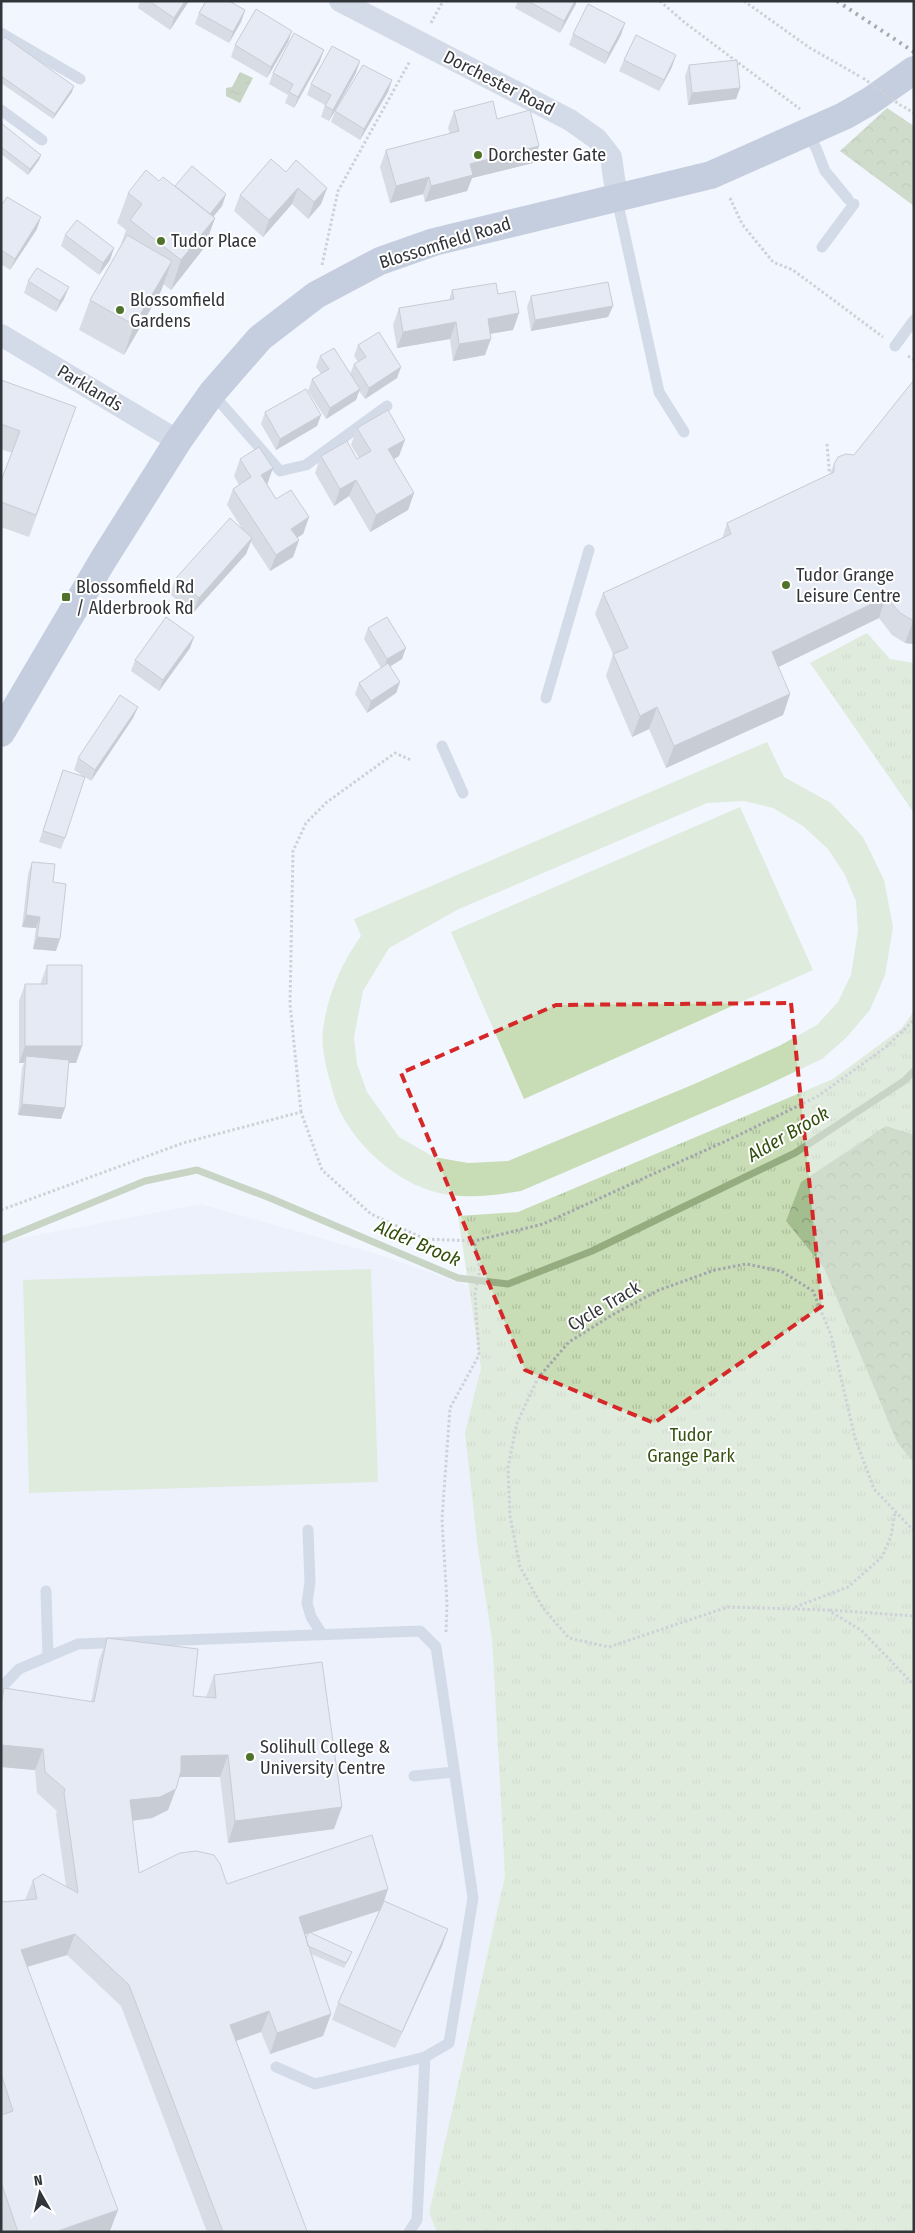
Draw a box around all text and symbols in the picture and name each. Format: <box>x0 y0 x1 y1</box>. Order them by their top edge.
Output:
street label: Dorchester Road <box>440 46 558 120</box>
place label: Dorchester Gate <box>488 144 606 166</box>
marker: Dorchester Gate <box>472 149 484 161</box>
street label: Blossomfield Road <box>376 213 514 273</box>
place label: Tudor Place <box>171 230 257 252</box>
marker: Tudor Place <box>155 235 167 247</box>
place label: Blossomfield Gardens <box>130 289 225 332</box>
marker: Blossomfield Gardens <box>114 304 126 316</box>
street label: Parklands <box>53 360 127 416</box>
place label: Tudor Grange Leisure Centre <box>796 564 901 607</box>
place label: Blossomfield Rd / Alderbrook Rd <box>76 576 195 619</box>
marker: Tudor Grange Leisure Centre <box>780 579 792 591</box>
marker: Blossomfield Rd / Alderbrook Rd <box>60 591 72 603</box>
water label: Alder Brook <box>742 1101 833 1167</box>
water label: Alder Brook <box>371 1214 464 1271</box>
street label: Cycle Track <box>564 1276 645 1336</box>
park label: Tudor Grange Park <box>647 1424 735 1467</box>
place label: Solihull College & University Centre <box>260 1736 390 1779</box>
marker: Solihull College & University Centre <box>244 1751 256 1763</box>
north arrow <box>15 2168 65 2218</box>
text: N <box>33 2172 44 2190</box>

